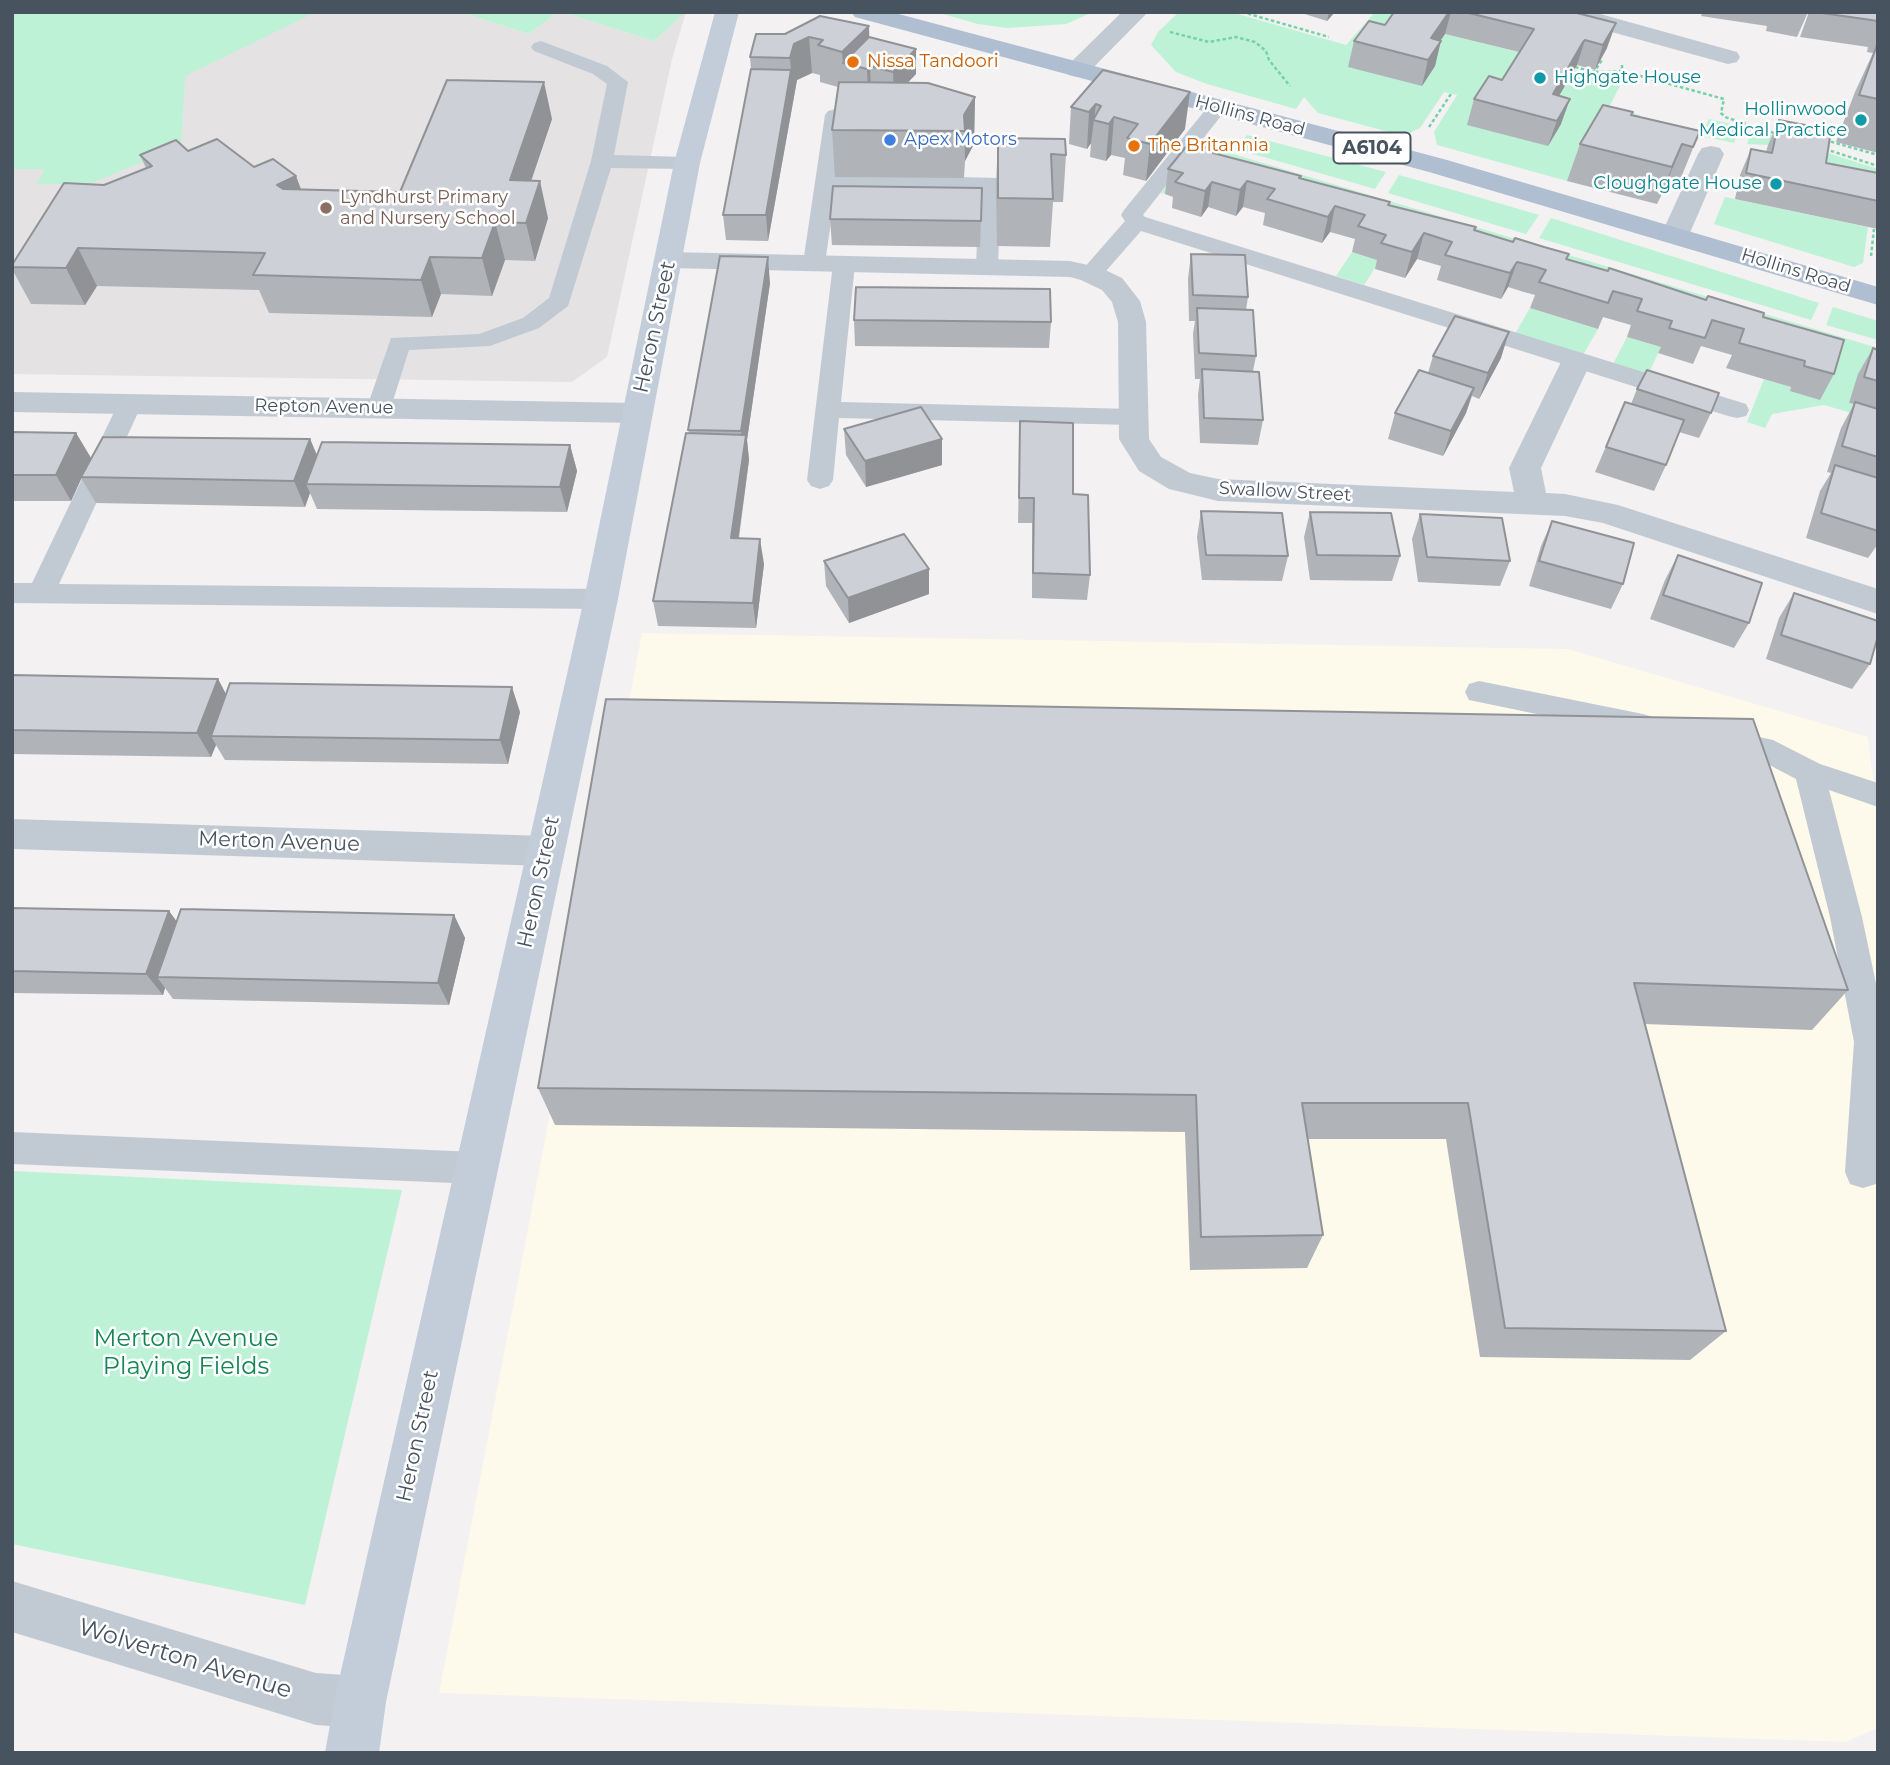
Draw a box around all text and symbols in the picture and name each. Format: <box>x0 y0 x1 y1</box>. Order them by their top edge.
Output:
place label: Nissa Tandoori <box>867 51 999 73</box>
marker: Nissa Tandoori <box>845 54 861 70</box>
place label: Highgate House <box>1554 67 1701 89</box>
marker: Highgate House <box>1532 70 1548 86</box>
street label: Hollins Road <box>1193 91 1307 141</box>
place label: Hollinwood Medical Practice <box>1699 99 1847 142</box>
marker: Hollinwood Medical Practice <box>1853 112 1869 128</box>
place label: Apex Motors <box>904 129 1017 151</box>
marker: Apex Motors <box>882 132 898 148</box>
road number: A6104 <box>1334 132 1410 164</box>
place label: The Britannia <box>1148 135 1269 157</box>
marker: The Britannia <box>1126 138 1142 154</box>
place label: Cloughgate House <box>1593 173 1762 195</box>
marker: Cloughgate House <box>1768 176 1784 192</box>
place label: Lyndhurst Primary and Nursery School <box>340 187 515 230</box>
marker: Lyndhurst Primary and Nursery School <box>318 200 334 216</box>
street label: Hollins Road <box>1739 244 1853 298</box>
street label: Heron Street <box>629 259 681 395</box>
street label: Repton Avenue <box>254 395 394 419</box>
street label: Swallow Street <box>1218 478 1352 506</box>
street label: Heron Street <box>513 814 565 950</box>
street label: Merton Avenue <box>198 827 360 857</box>
park label: Merton Avenue Playing Fields <box>94 1325 278 1381</box>
street label: Heron Street <box>392 1368 444 1504</box>
street label: Wolverton Avenue <box>75 1613 295 1705</box>

